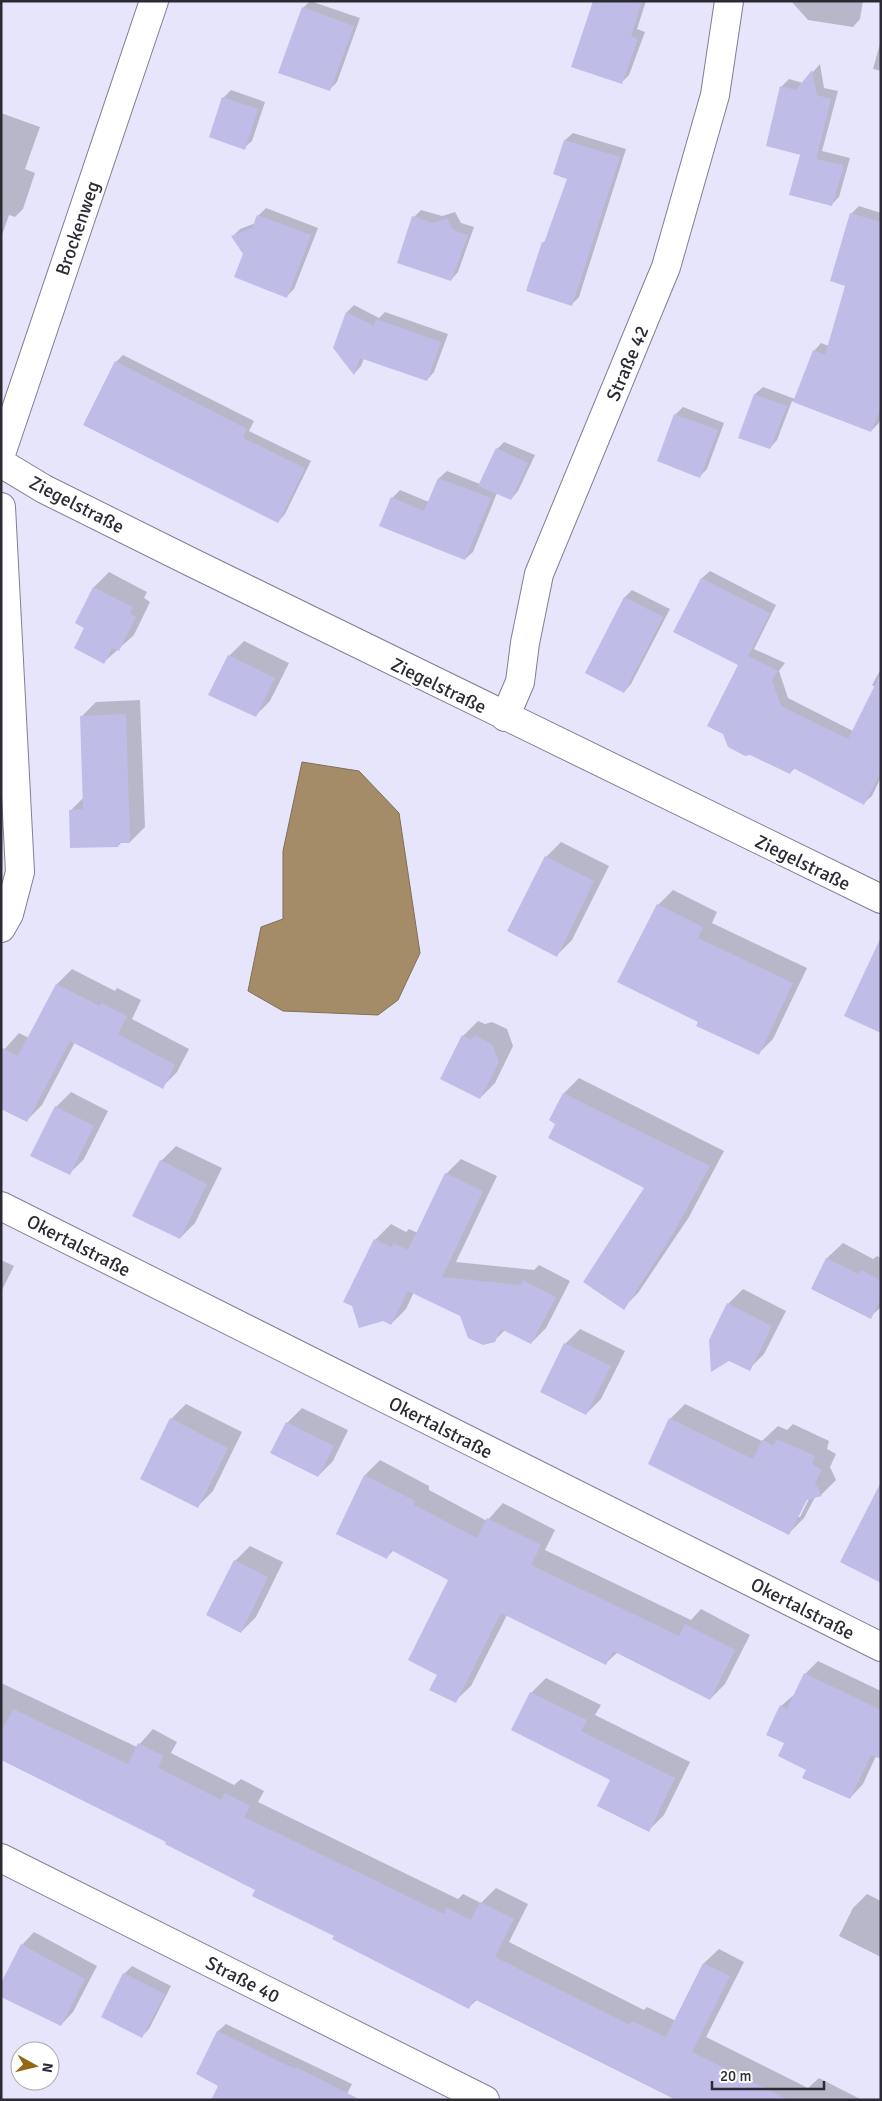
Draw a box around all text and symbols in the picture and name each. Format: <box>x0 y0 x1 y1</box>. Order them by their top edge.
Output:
street label: Brockenweg <box>51 178 105 279</box>
street label: Straße 42 <box>601 322 655 405</box>
street label: Ziegelstraße <box>25 471 128 539</box>
street label: Ziegelstraße <box>387 652 490 719</box>
street label: Ziegelstraße <box>751 829 854 896</box>
street label: Okertalstraße <box>23 1209 134 1282</box>
street label: Okertalstraße <box>385 1391 496 1464</box>
street label: Okertalstraße <box>747 1572 858 1645</box>
street label: Straße 40 <box>202 1951 284 2009</box>
north arrow <box>10 2041 60 2091</box>
scale bar <box>712 2058 824 2090</box>
text: N <box>38 2062 56 2074</box>
text: 20 m <box>720 2067 751 2085</box>

